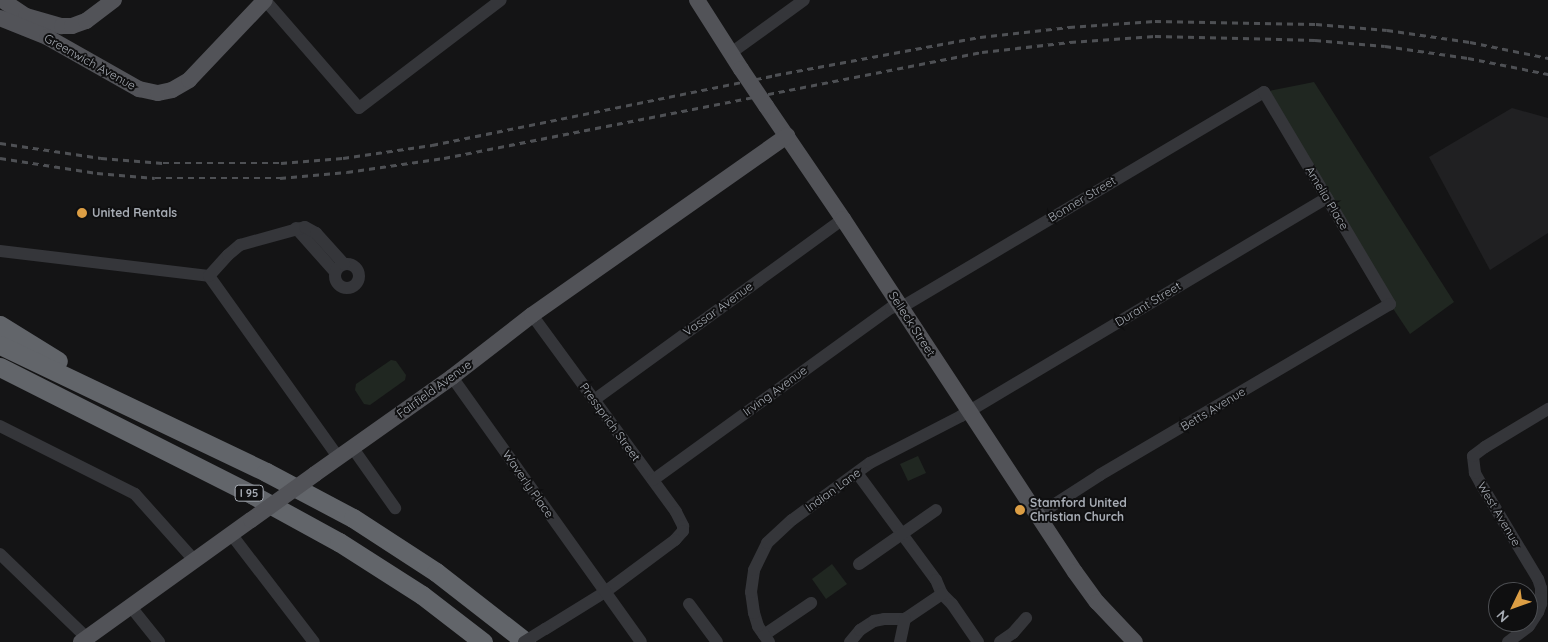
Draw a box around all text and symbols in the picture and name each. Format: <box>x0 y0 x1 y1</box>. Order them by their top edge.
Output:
street label: Greenwich Avenue <box>42 31 138 93</box>
street label: Amelia Place <box>1302 164 1352 232</box>
street label: Bonner Street <box>1046 173 1118 225</box>
place label: United Rentals <box>92 206 177 220</box>
marker: United Rentals <box>76 207 88 219</box>
street label: Vassar Avenue <box>680 279 756 339</box>
street label: Durant Street <box>1112 279 1184 329</box>
street label: Selleck Street <box>886 289 938 359</box>
street label: Fairfield Avenue <box>394 357 474 421</box>
street label: Irving Avenue <box>740 363 810 419</box>
street label: Pressprich Street <box>577 380 643 464</box>
street label: Betts Avenue <box>1178 384 1248 434</box>
street label: Waverly Place <box>499 447 557 521</box>
street label: Indian Lane <box>803 465 863 515</box>
street label: West Avenue <box>1474 479 1524 549</box>
road number: I 95 <box>234 484 264 502</box>
place label: Stamford United Christian Church <box>1030 496 1127 524</box>
marker: Stamford United Christian Church <box>1014 504 1026 516</box>
north arrow <box>1488 582 1538 632</box>
text: N <box>1492 607 1513 626</box>

